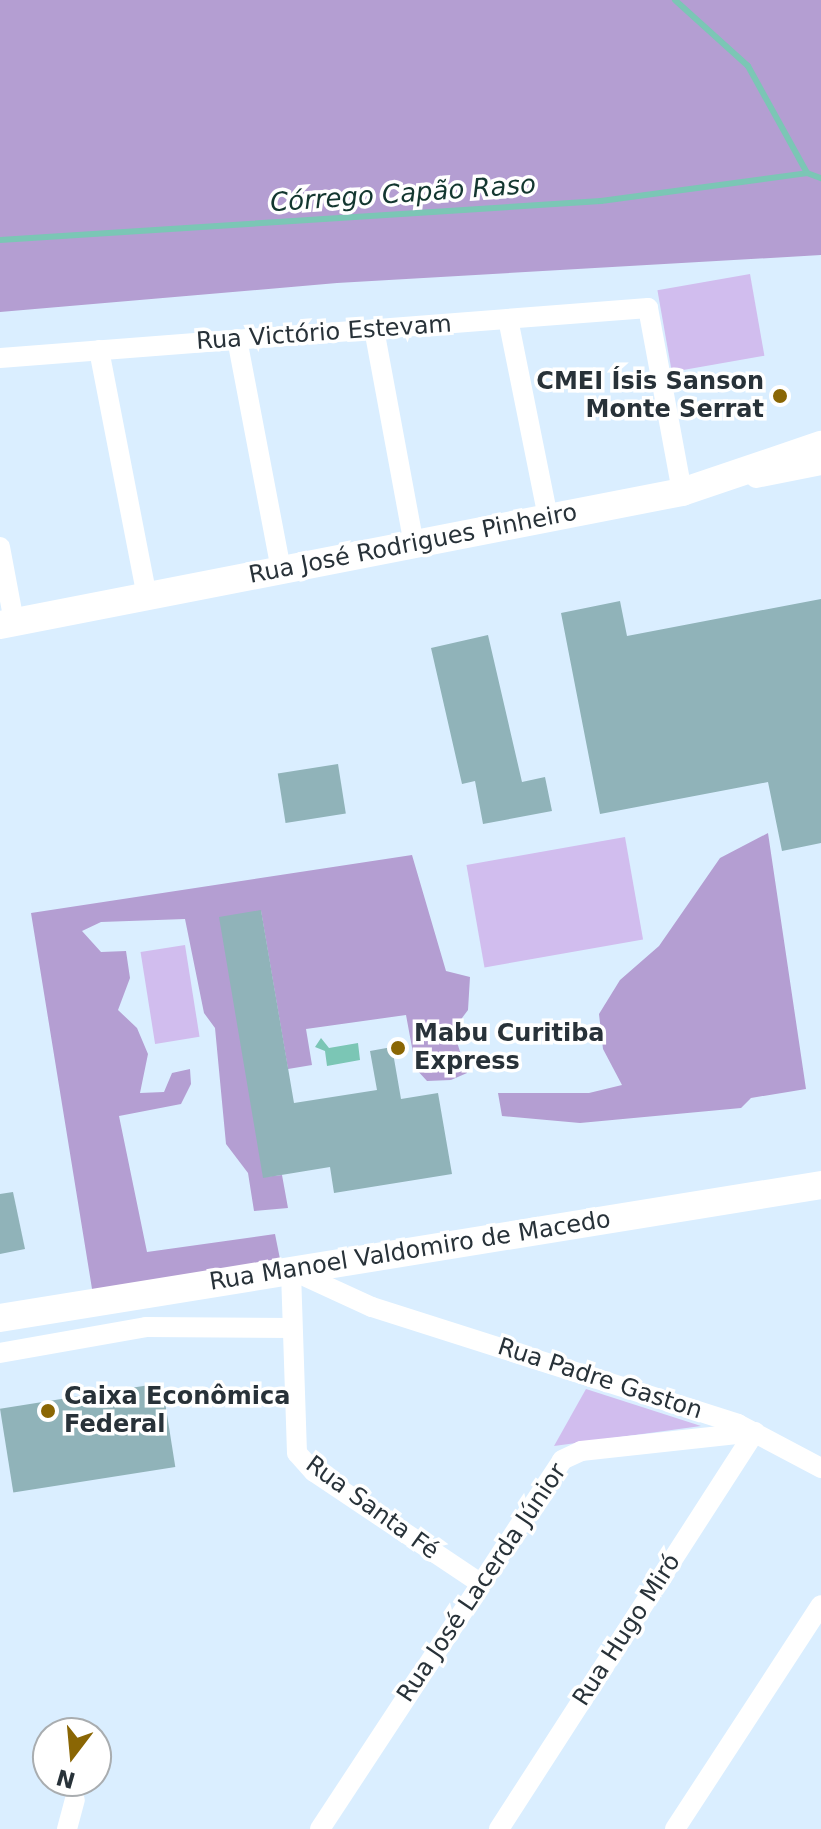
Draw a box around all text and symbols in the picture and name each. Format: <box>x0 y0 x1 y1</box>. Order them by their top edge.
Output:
water label: Córrego Capão Raso <box>269 169 537 219</box>
street label: Rua Victório Estevam <box>195 310 453 356</box>
place label: CMEI Ísis Sanson Monte Serrat <box>536 368 764 424</box>
marker: CMEI Ísis Sanson Monte Serrat <box>771 387 789 405</box>
street label: Rua José Rodrigues Pinheiro <box>246 498 580 590</box>
place label: Mabu Curitiba Express <box>414 1020 605 1076</box>
marker: Mabu Curitiba Express <box>389 1039 407 1057</box>
street label: Rua Manoel Valdomiro de Macedo <box>207 1205 613 1297</box>
street label: Rua Padre Gaston <box>494 1332 706 1426</box>
place label: Caixa Econômica Federal <box>64 1383 290 1439</box>
marker: Caixa Econômica Federal <box>39 1402 57 1420</box>
street label: Rua Santa Fé <box>300 1450 444 1566</box>
street label: Rua José Lacerda Júnior <box>391 1458 573 1708</box>
street label: Rua Hugo Miró <box>567 1549 687 1711</box>
north arrow <box>32 1717 112 1797</box>
text: N <box>54 1764 78 1793</box>

